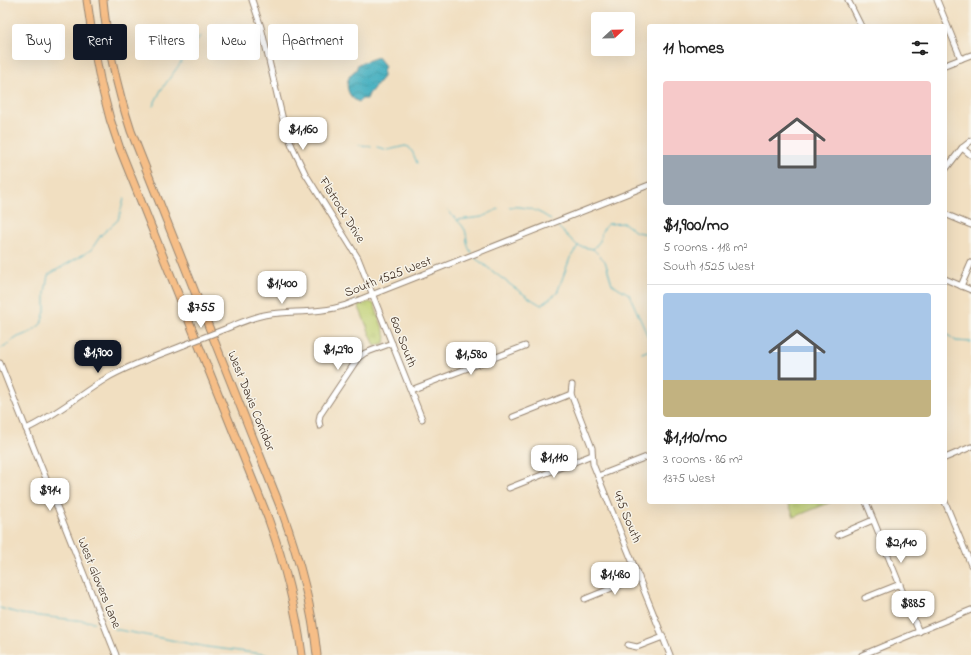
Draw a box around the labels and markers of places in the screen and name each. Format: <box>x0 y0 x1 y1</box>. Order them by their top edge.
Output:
pin: $1,160 <box>270 117 336 151</box>
pin: $1,400 <box>249 271 315 305</box>
pin: $755 <box>177 295 225 329</box>
pin: $1,290 <box>305 337 371 371</box>
pin: $1,900 <box>65 340 131 374</box>
pin: $1,580 <box>438 342 504 376</box>
pin: $1,110 <box>521 445 587 479</box>
pin: $914 <box>26 478 74 512</box>
pin: $2,140 <box>868 530 934 564</box>
pin: $1,480 <box>582 562 648 596</box>
pin: $885 <box>889 591 937 625</box>

